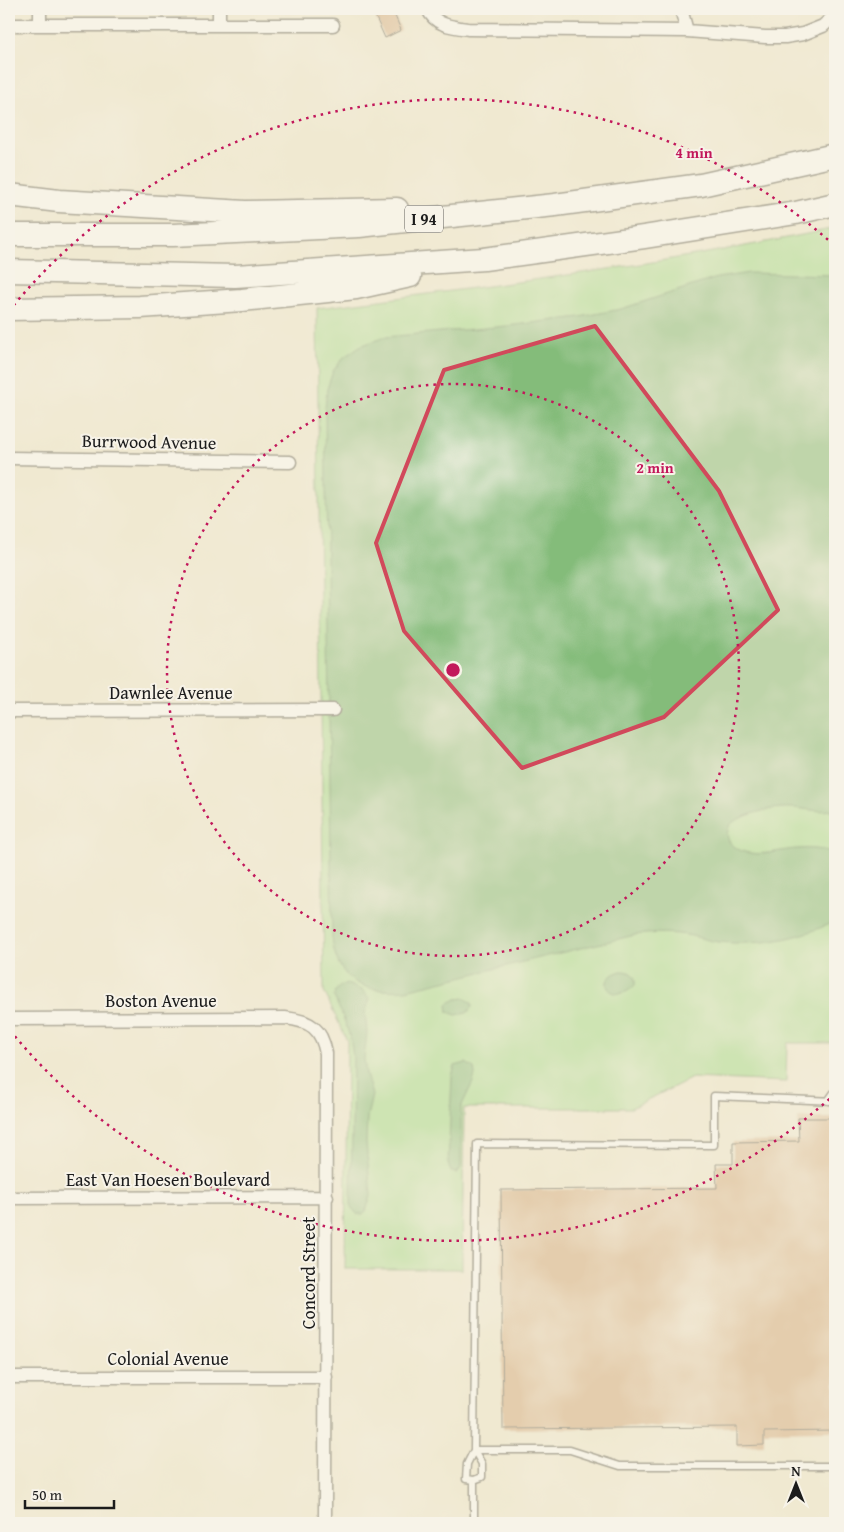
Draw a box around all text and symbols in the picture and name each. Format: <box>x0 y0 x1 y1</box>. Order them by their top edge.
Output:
text: 4 min <box>675 142 713 163</box>
road number: I 94 <box>405 205 443 232</box>
street label: Burrwood Avenue <box>82 427 217 456</box>
text: 2 min <box>636 457 674 478</box>
centre of rings <box>444 661 462 679</box>
street label: Dawnlee Avenue <box>109 679 233 706</box>
street label: Boston Avenue <box>105 987 217 1014</box>
street label: East Van Hoesen Boulevard <box>66 1166 270 1193</box>
street label: Concord Street <box>295 1216 322 1329</box>
street label: Colonial Avenue <box>107 1345 229 1372</box>
north arrow <box>772 1460 822 1510</box>
text: N <box>791 1461 801 1481</box>
scale bar <box>25 1477 114 1509</box>
text: 50 m <box>32 1484 63 1505</box>

